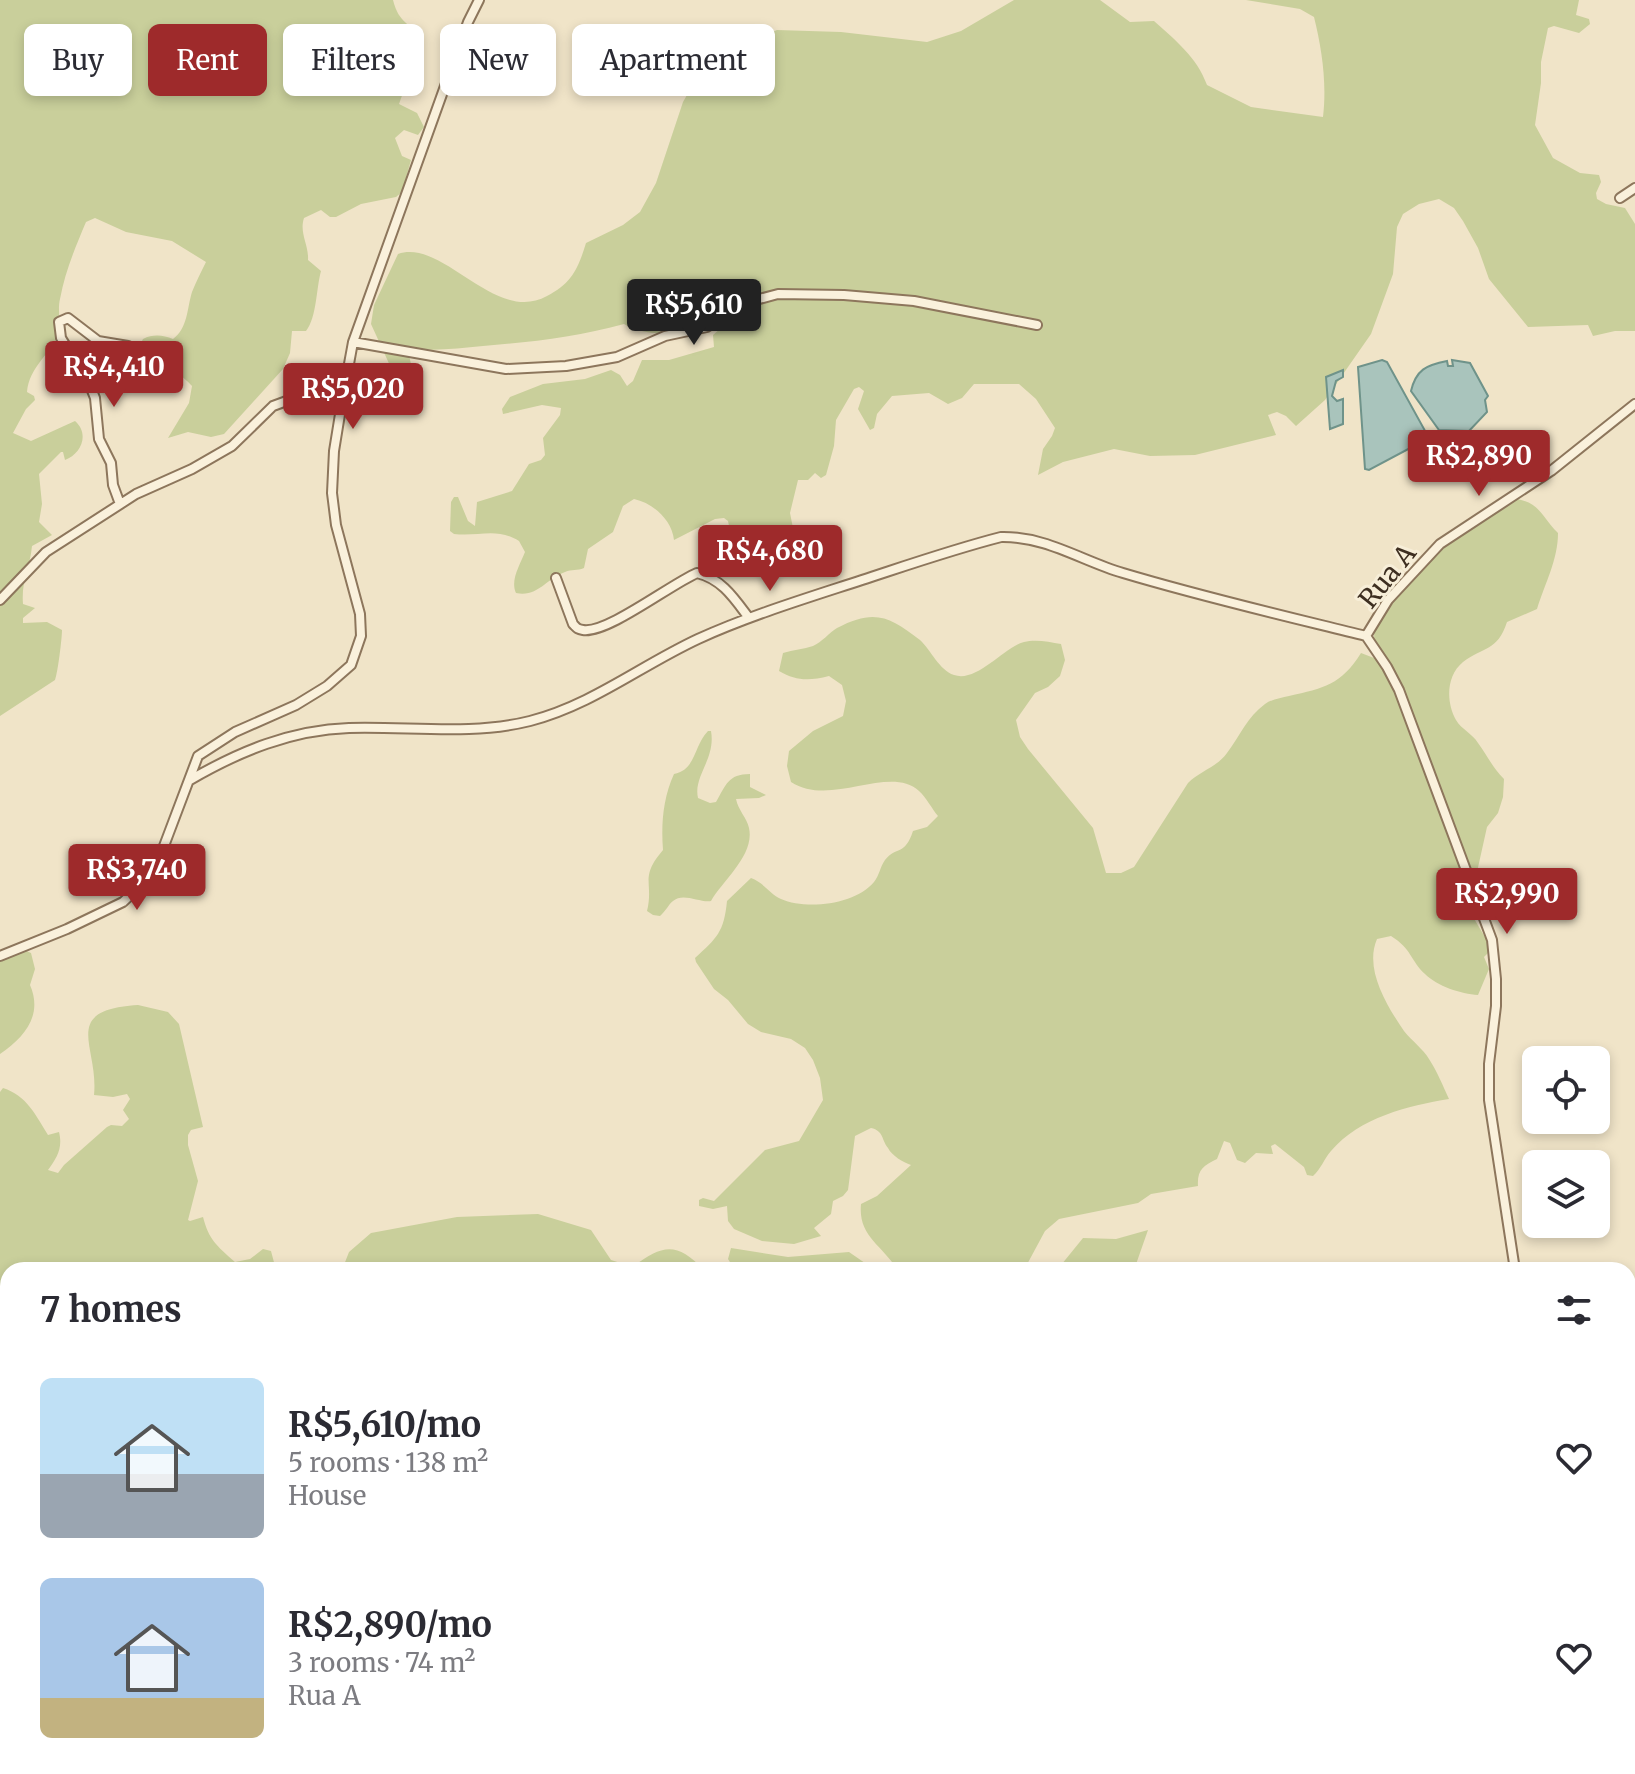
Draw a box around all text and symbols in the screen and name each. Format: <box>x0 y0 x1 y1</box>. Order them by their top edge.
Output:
chip: Buy <box>24 24 132 96</box>
chip: Rent <box>148 24 267 96</box>
chip: Filters <box>283 24 424 96</box>
chip: New <box>440 24 556 96</box>
chip: Apartment <box>572 24 775 96</box>
pin: R$5,610 <box>620 279 768 347</box>
text: R$5,610 <box>645 288 743 321</box>
pin: R$4,410 <box>40 341 188 409</box>
text: R$4,410 <box>63 350 165 383</box>
pin: R$5,020 <box>279 363 427 431</box>
text: R$5,020 <box>301 372 405 405</box>
pin: R$2,890 <box>1405 430 1553 498</box>
text: R$2,890 <box>1426 439 1532 472</box>
pin: R$4,680 <box>696 525 844 593</box>
text: R$4,680 <box>716 534 824 567</box>
street label: Rua A <box>1351 537 1423 615</box>
pin: R$3,740 <box>63 844 211 912</box>
text: R$3,740 <box>86 853 188 886</box>
pin: R$2,990 <box>1433 868 1581 936</box>
text: R$2,990 <box>1454 877 1560 910</box>
map controls <box>1522 1046 1610 1238</box>
button: locate <box>1522 1046 1610 1134</box>
button: layers <box>1522 1150 1610 1238</box>
icon: filters <box>1552 1288 1596 1332</box>
text: 7 homes <box>40 1289 182 1331</box>
text: R$5,610/mo <box>288 1404 481 1446</box>
icon: home <box>104 1410 200 1506</box>
icon: heart <box>1552 1436 1596 1480</box>
text: 5 rooms · 138 m² <box>288 1446 488 1479</box>
text: House <box>288 1479 366 1512</box>
text: R$2,890/mo <box>288 1604 492 1646</box>
icon: home <box>104 1610 200 1706</box>
icon: heart <box>1552 1636 1596 1680</box>
text: 3 rooms · 74 m² <box>288 1646 475 1679</box>
text: Rua A <box>288 1679 360 1712</box>

